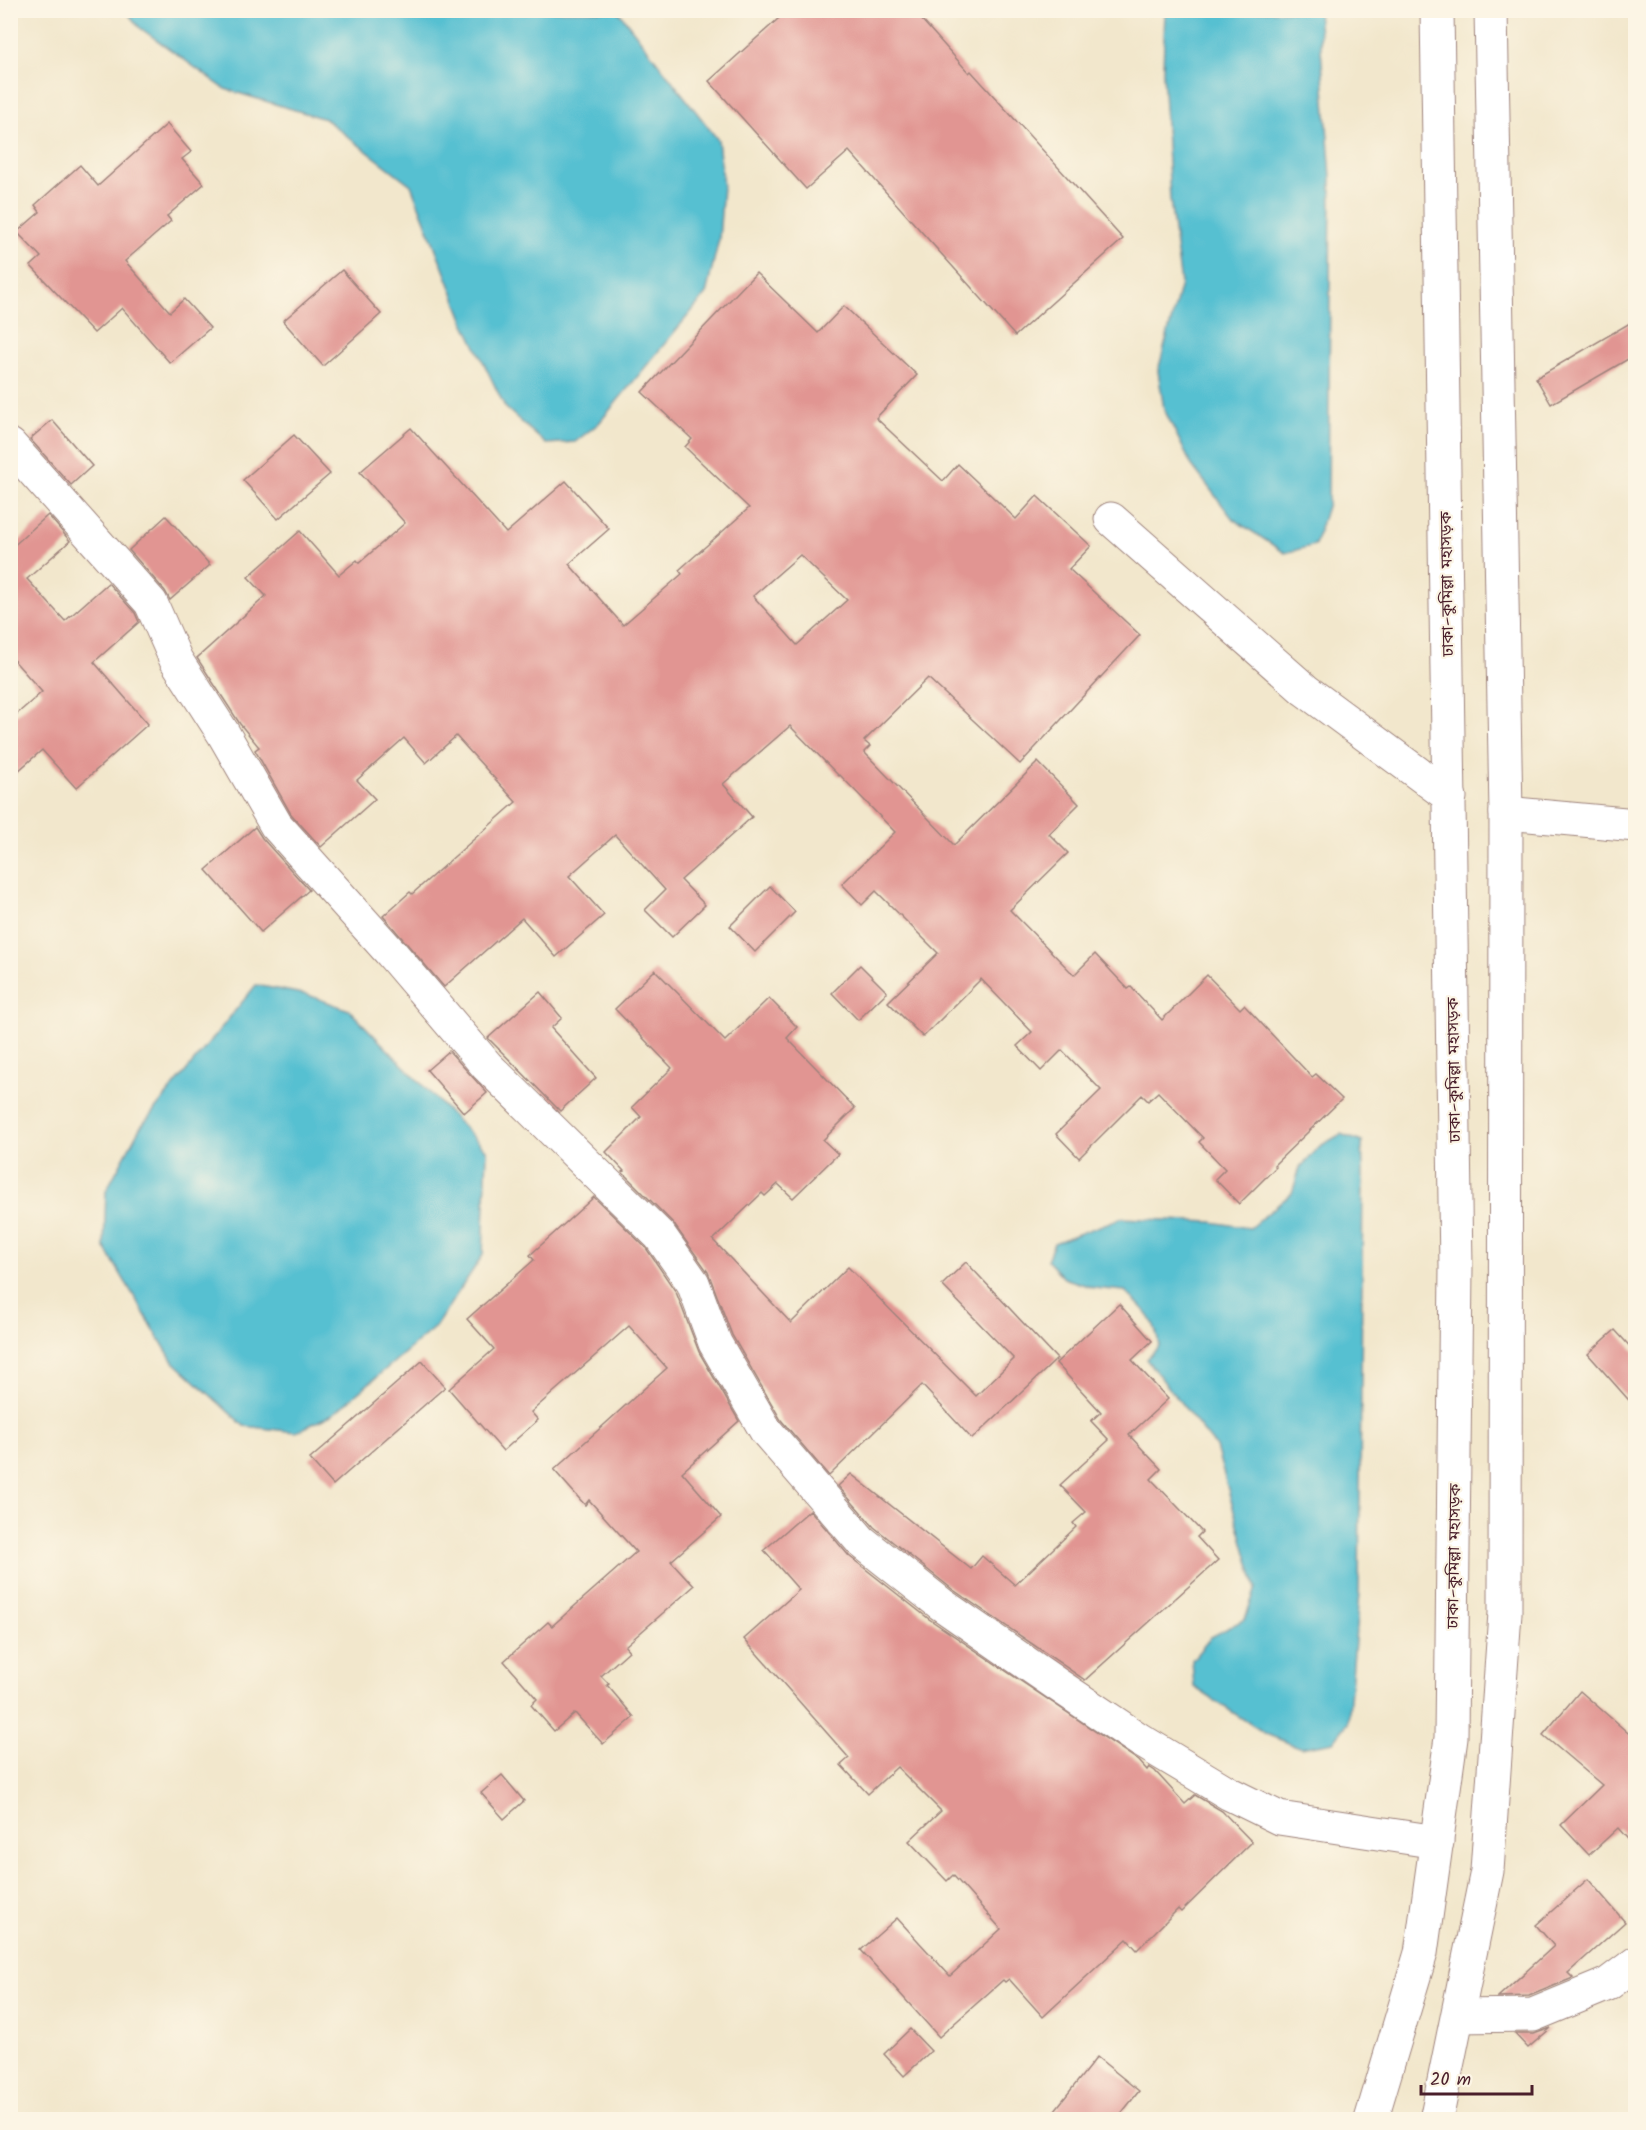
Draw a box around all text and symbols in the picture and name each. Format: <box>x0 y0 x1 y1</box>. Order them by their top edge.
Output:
street label: ঢাকা–কুমিল্লা মহাসড়ক <box>1434 510 1461 658</box>
street label: ঢাকা–কুমিল্লা মহাসড়ক <box>1441 996 1468 1144</box>
street label: ঢাকা–কুমিল্লা মহাসড়ক <box>1441 1482 1468 1630</box>
scale bar <box>1421 2058 1532 2096</box>
text: 20 m <box>1430 2066 1471 2095</box>

